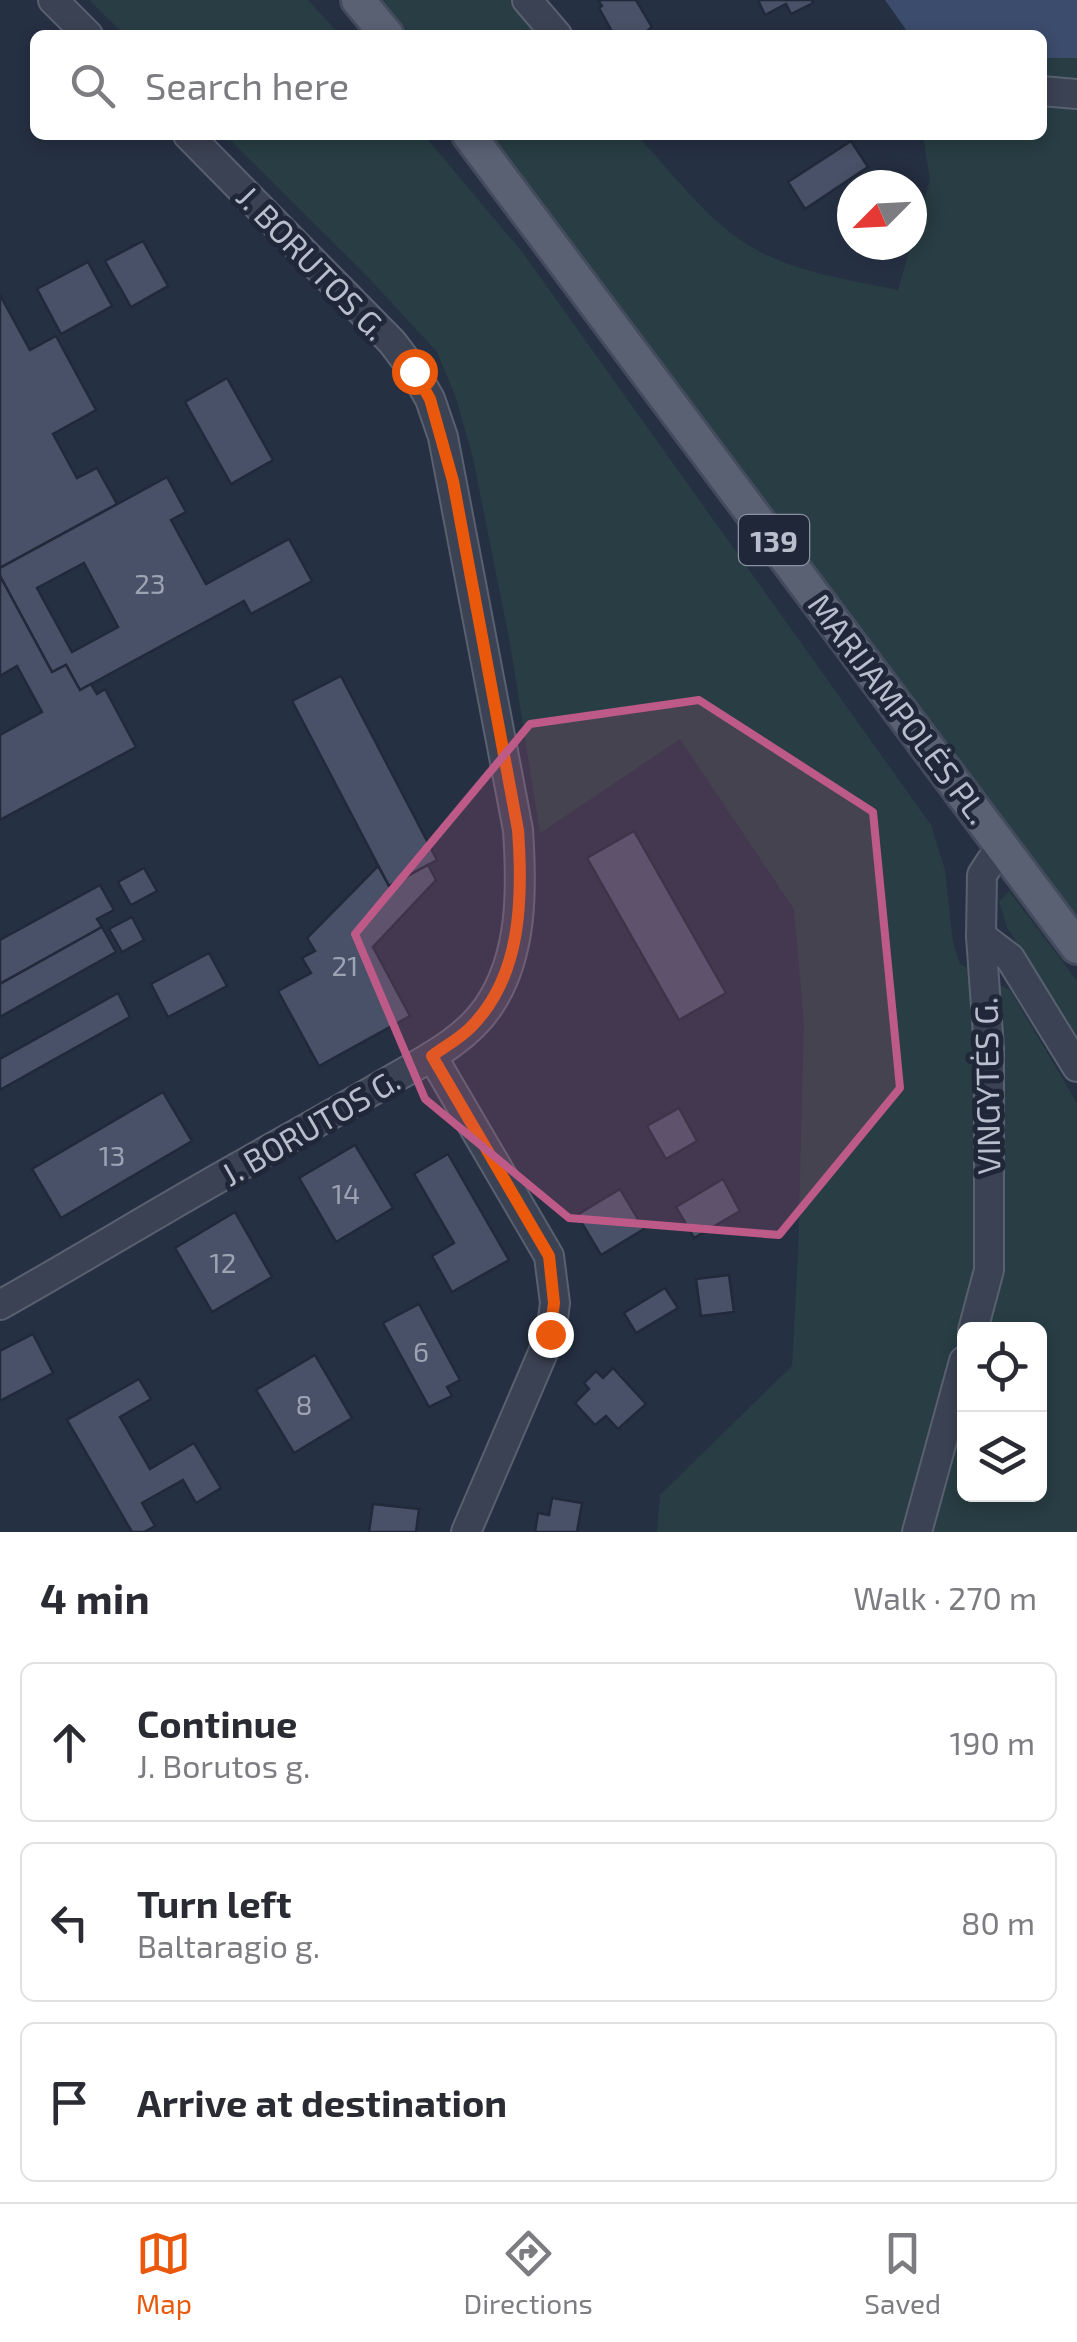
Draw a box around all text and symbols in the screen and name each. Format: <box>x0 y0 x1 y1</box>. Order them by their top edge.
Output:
search box <box>30 30 1047 140</box>
icon: search <box>65 58 120 113</box>
text: Search here <box>145 62 349 108</box>
north arrow <box>837 170 927 260</box>
street label: J. BORUTOS G. <box>230 177 396 347</box>
route start <box>392 349 438 395</box>
road number: 139 <box>739 515 809 565</box>
house number: 23 <box>134 566 166 600</box>
street label: MARIJAMPOLĖS PL. <box>801 586 999 830</box>
house number: 21 <box>332 948 358 982</box>
street label: VINGYTĖS G. <box>965 997 1007 1175</box>
street label: J. BORUTOS G. <box>214 1060 406 1192</box>
house number: 13 <box>99 1138 125 1172</box>
house number: 14 <box>332 1176 360 1210</box>
house number: 12 <box>210 1245 236 1279</box>
route end <box>528 1312 574 1358</box>
map controls <box>957 1322 1047 1502</box>
button: locate <box>957 1322 1047 1412</box>
house number: 6 <box>413 1334 429 1368</box>
house number: 8 <box>296 1387 313 1421</box>
button: layers <box>957 1412 1047 1502</box>
text: 4 min <box>40 1572 150 1622</box>
text: Walk · 270 m <box>853 1578 1037 1616</box>
text: Continue <box>137 1700 297 1746</box>
icon: ahead <box>42 1715 97 1770</box>
text: 190 m <box>949 1723 1035 1761</box>
text: J. Borutos g. <box>137 1746 310 1784</box>
text: Turn left <box>137 1880 292 1926</box>
icon: left <box>42 1895 97 1950</box>
text: 80 m <box>961 1903 1035 1941</box>
text: Baltaragio g. <box>137 1926 320 1964</box>
icon: arrive <box>42 2075 97 2130</box>
text: Arrive at destination <box>137 2079 507 2125</box>
tab: Map <box>136 2226 192 2320</box>
tab: Directions <box>464 2226 593 2320</box>
tab: Saved <box>864 2226 941 2320</box>

